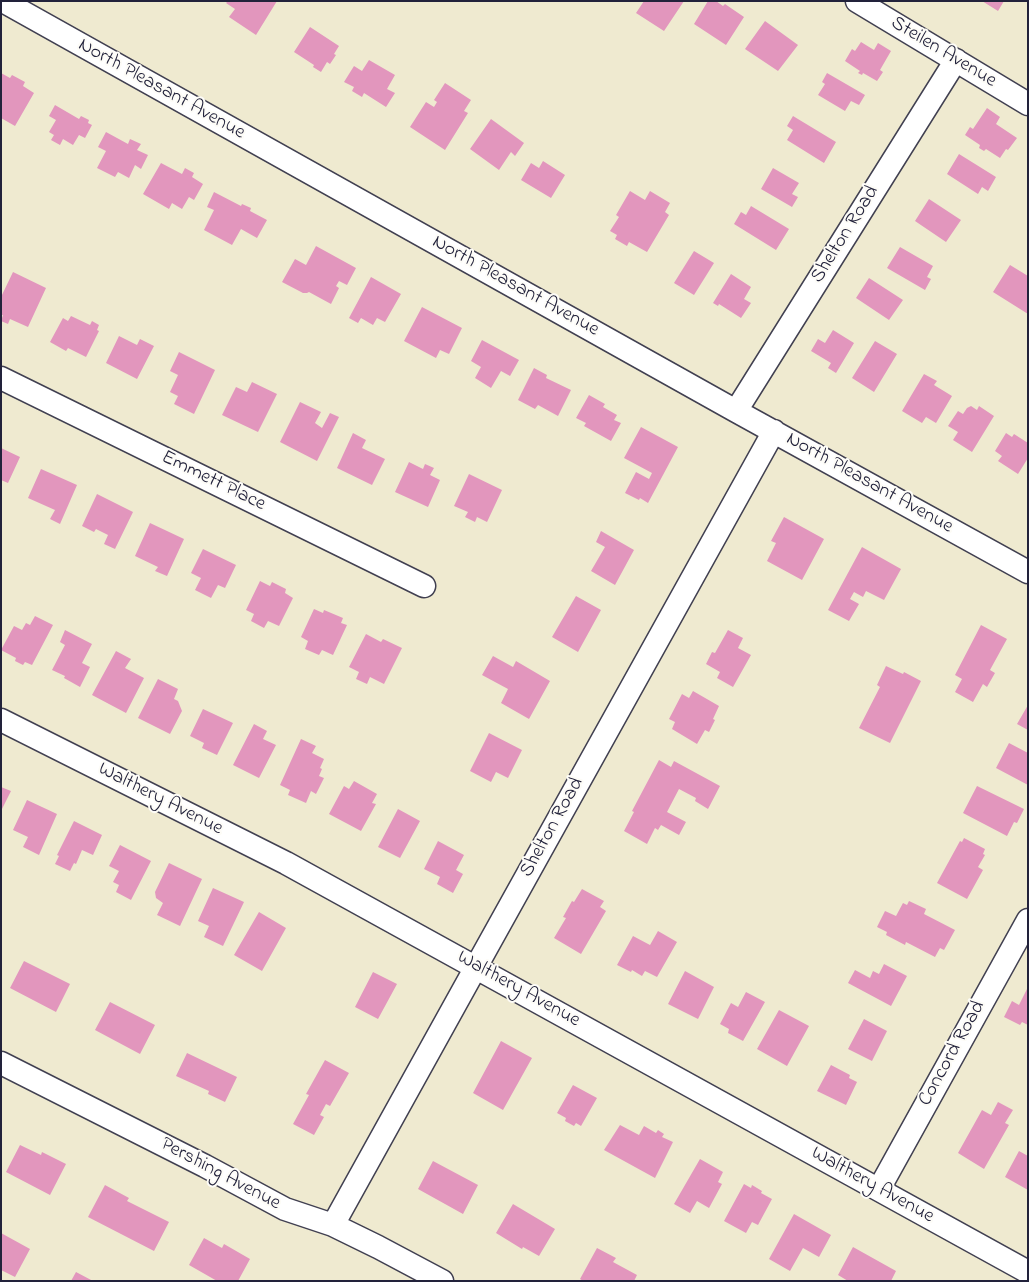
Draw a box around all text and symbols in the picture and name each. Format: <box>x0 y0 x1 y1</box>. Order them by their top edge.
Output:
street label: Steilen Avenue <box>886 12 1000 94</box>
street label: North Pleasant Avenue <box>73 34 249 146</box>
street label: Shelton Road <box>807 182 885 288</box>
street label: North Pleasant Avenue <box>427 231 603 343</box>
street label: North Pleasant Avenue <box>781 428 957 540</box>
street label: Emmett Place <box>157 446 269 518</box>
street label: Walthery Avenue <box>94 758 226 842</box>
street label: Shelton Road <box>516 774 590 882</box>
street label: Walthery Avenue <box>452 946 584 1034</box>
street label: Concord Road <box>914 997 992 1111</box>
street label: Pershing Avenue <box>156 1133 284 1217</box>
street label: Walthery Avenue <box>806 1142 938 1230</box>

